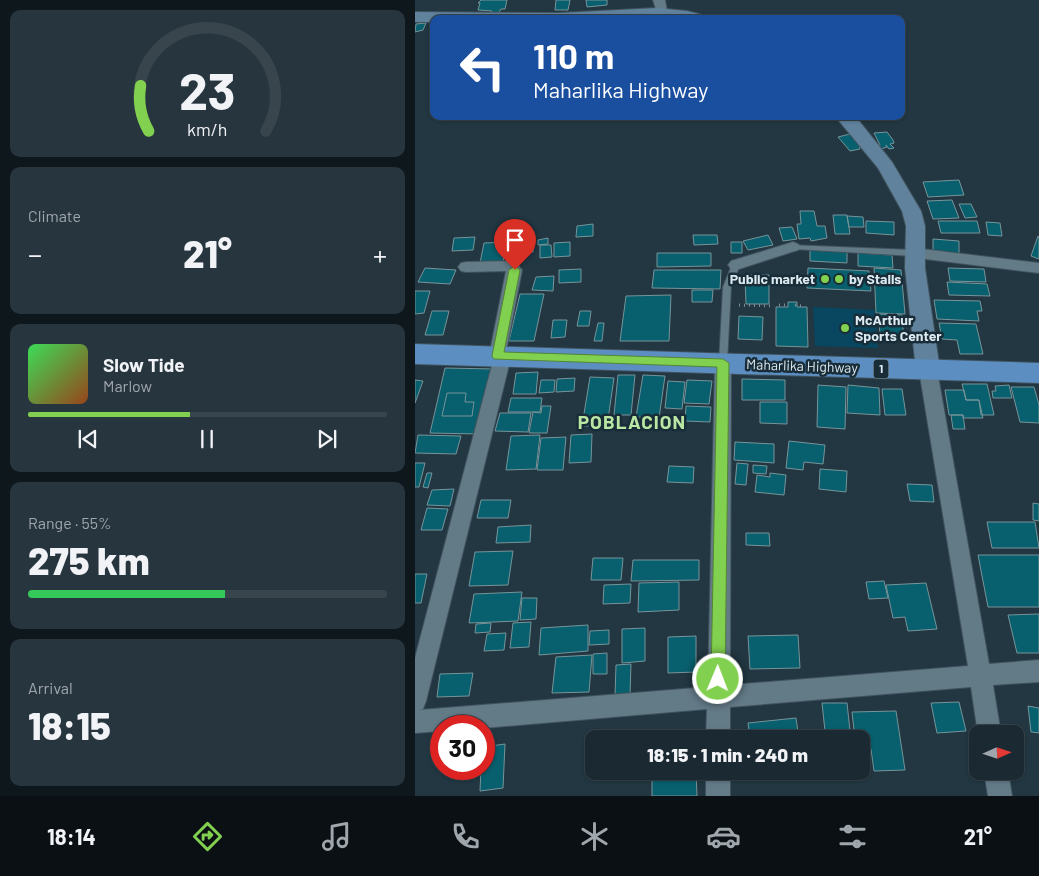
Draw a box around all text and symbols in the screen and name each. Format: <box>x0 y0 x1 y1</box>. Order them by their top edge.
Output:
text: 110 m <box>533 34 614 76</box>
icon: left <box>450 35 515 100</box>
text: 23 <box>179 58 236 120</box>
text: Maharlika Highway <box>533 76 709 102</box>
text: km/h <box>187 118 228 140</box>
text: Climate <box>28 206 81 225</box>
pin <box>494 219 536 270</box>
icon: arrive <box>501 226 529 254</box>
text: 21° <box>183 230 232 276</box>
text: − <box>28 237 42 271</box>
text: + <box>373 237 387 271</box>
place label: Public market <box>730 270 815 287</box>
place label: by Stalls <box>849 270 901 287</box>
marker: Public market <box>819 273 831 285</box>
marker: by Stalls <box>833 273 845 285</box>
place label: McArthur Sports Center <box>855 311 942 344</box>
marker: McArthur Sports Center <box>839 322 851 334</box>
text: Slow Tide <box>103 353 185 376</box>
street label: Maharlika Highway <box>746 355 859 376</box>
road number: 1 <box>873 359 889 378</box>
text: Marlow <box>103 376 152 395</box>
district label: POBLACION <box>578 410 686 433</box>
icon: previous <box>74 425 102 453</box>
icon: pause <box>193 425 221 453</box>
icon: next <box>313 425 341 453</box>
text: Range · 55% <box>28 513 111 532</box>
text: 275 km <box>28 537 150 583</box>
position arrow <box>691 652 743 704</box>
text: Arrival <box>28 678 73 697</box>
text: 18:15 <box>28 702 111 748</box>
speed limit sign: 30 <box>430 715 495 780</box>
north arrow <box>969 725 1024 780</box>
map controls <box>969 725 1024 780</box>
text: 18:15 · 1 min · 240 m <box>647 743 808 766</box>
icon: directions <box>190 819 225 854</box>
icon: music <box>319 819 354 854</box>
icon: phone <box>448 819 483 854</box>
icon: climate <box>577 819 612 854</box>
icon: car <box>706 819 741 854</box>
icon: filters <box>835 819 870 854</box>
text: 18:14 <box>47 823 96 849</box>
text: 21° <box>964 823 992 849</box>

